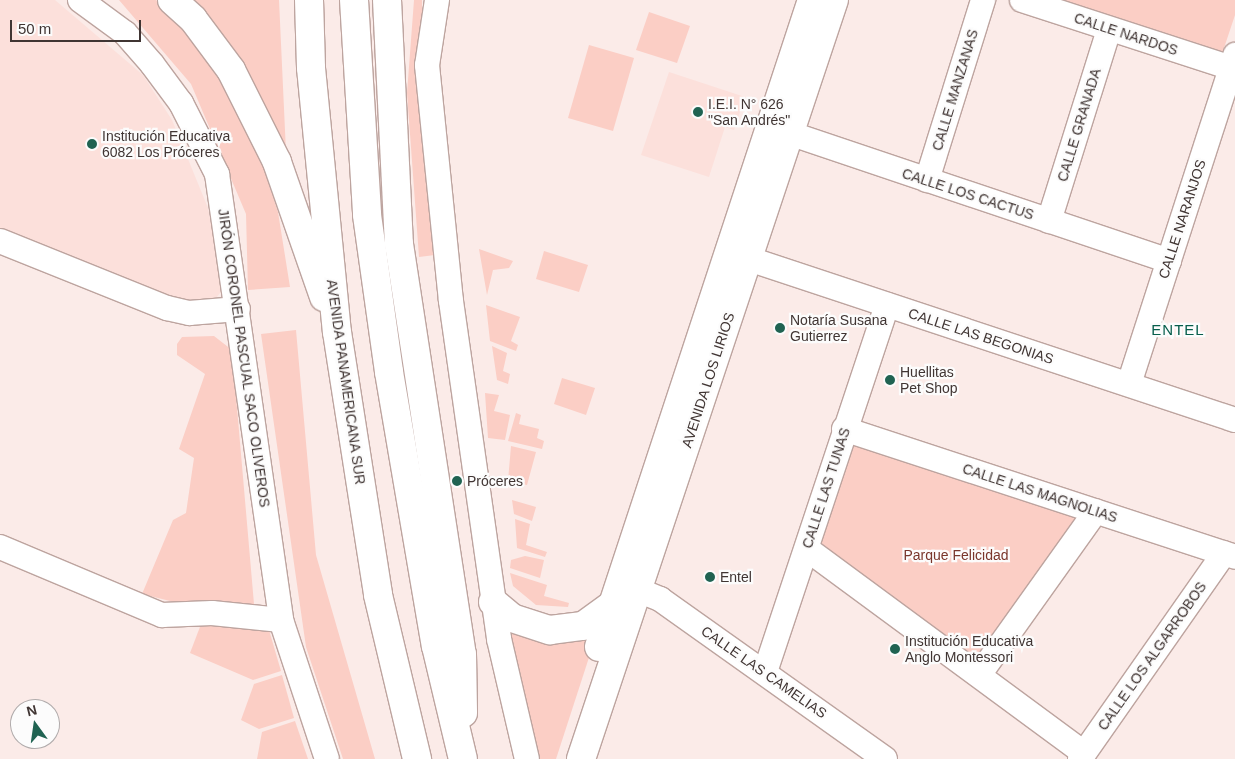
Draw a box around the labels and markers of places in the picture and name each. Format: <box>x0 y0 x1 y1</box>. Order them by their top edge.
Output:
place label: I.E.I. N° 626 "San Andrés" <box>708 96 791 128</box>
marker: I.E.I. N° 626 "San Andrés" <box>692 106 704 118</box>
place label: Institución Educativa 6082 Los Próceres <box>102 128 230 160</box>
marker: Institución Educativa 6082 Los Próceres <box>86 138 98 150</box>
place label: Notaría Susana Gutierrez <box>790 312 887 344</box>
marker: Notaría Susana Gutierrez <box>774 322 786 334</box>
place label: Huellitas Pet Shop <box>900 364 958 397</box>
marker: Huellitas Pet Shop <box>884 374 896 386</box>
place label: Próceres <box>467 473 523 489</box>
marker: Próceres <box>451 475 463 487</box>
place label: Entel <box>720 569 752 585</box>
marker: Entel <box>704 571 716 583</box>
place label: Institución Educativa Anglo Montessori <box>905 633 1033 666</box>
marker: Institución Educativa Anglo Montessori <box>889 643 901 655</box>

